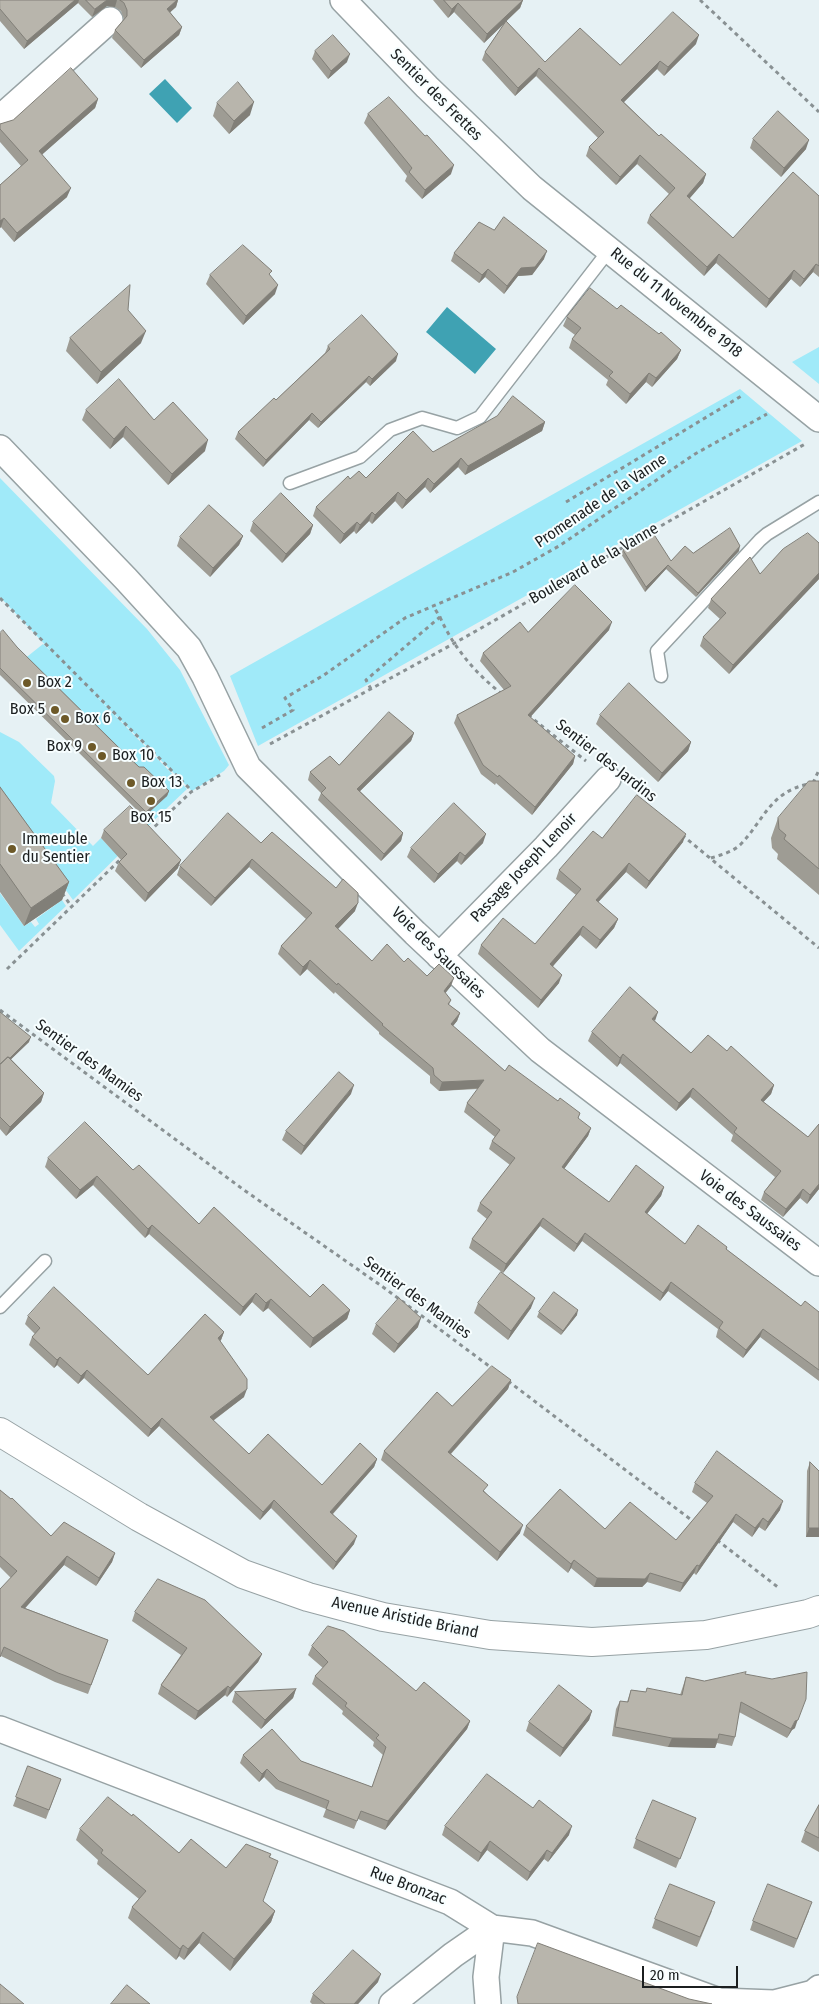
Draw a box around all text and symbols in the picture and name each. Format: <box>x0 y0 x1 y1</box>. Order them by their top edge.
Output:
street label: Sentier des Frettes <box>386 45 486 145</box>
street label: Rue du 11 Novembre 1918 <box>606 244 746 362</box>
street label: Promenade de la Vanne <box>532 450 670 552</box>
street label: Boulevard de la Vanne <box>526 519 662 609</box>
place label: Box 2 <box>37 673 72 693</box>
marker: Box 2 <box>21 677 33 689</box>
place label: Box 5 <box>10 700 45 720</box>
marker: Box 5 <box>49 704 61 716</box>
place label: Box 6 <box>75 709 111 729</box>
marker: Box 6 <box>59 713 71 725</box>
street label: Sentier des Jardins <box>552 716 660 806</box>
place label: Box 9 <box>46 737 82 757</box>
marker: Box 9 <box>86 741 98 753</box>
place label: Box 10 <box>112 746 154 766</box>
marker: Box 10 <box>96 750 108 762</box>
place label: Box 13 <box>141 773 182 793</box>
marker: Box 13 <box>125 777 137 789</box>
marker: Box 15 <box>145 795 157 807</box>
place label: Box 15 <box>130 808 172 828</box>
street label: Passage Joseph Lenoir <box>467 809 581 927</box>
place label: Immeuble du Sentier <box>22 830 90 868</box>
marker: Immeuble du Sentier <box>6 843 18 855</box>
street label: Voie des Saussaies <box>387 903 489 1003</box>
street label: Sentier des Mamies <box>32 1016 146 1106</box>
street label: Voie des Saussaies <box>695 1166 805 1256</box>
street label: Sentier des Mamies <box>360 1253 474 1343</box>
street label: Avenue Aristide Briand <box>330 1593 480 1643</box>
street label: Rue Bronzac <box>367 1863 449 1909</box>
scale bar <box>644 1956 740 1988</box>
text: 20 m <box>650 1966 680 1984</box>

